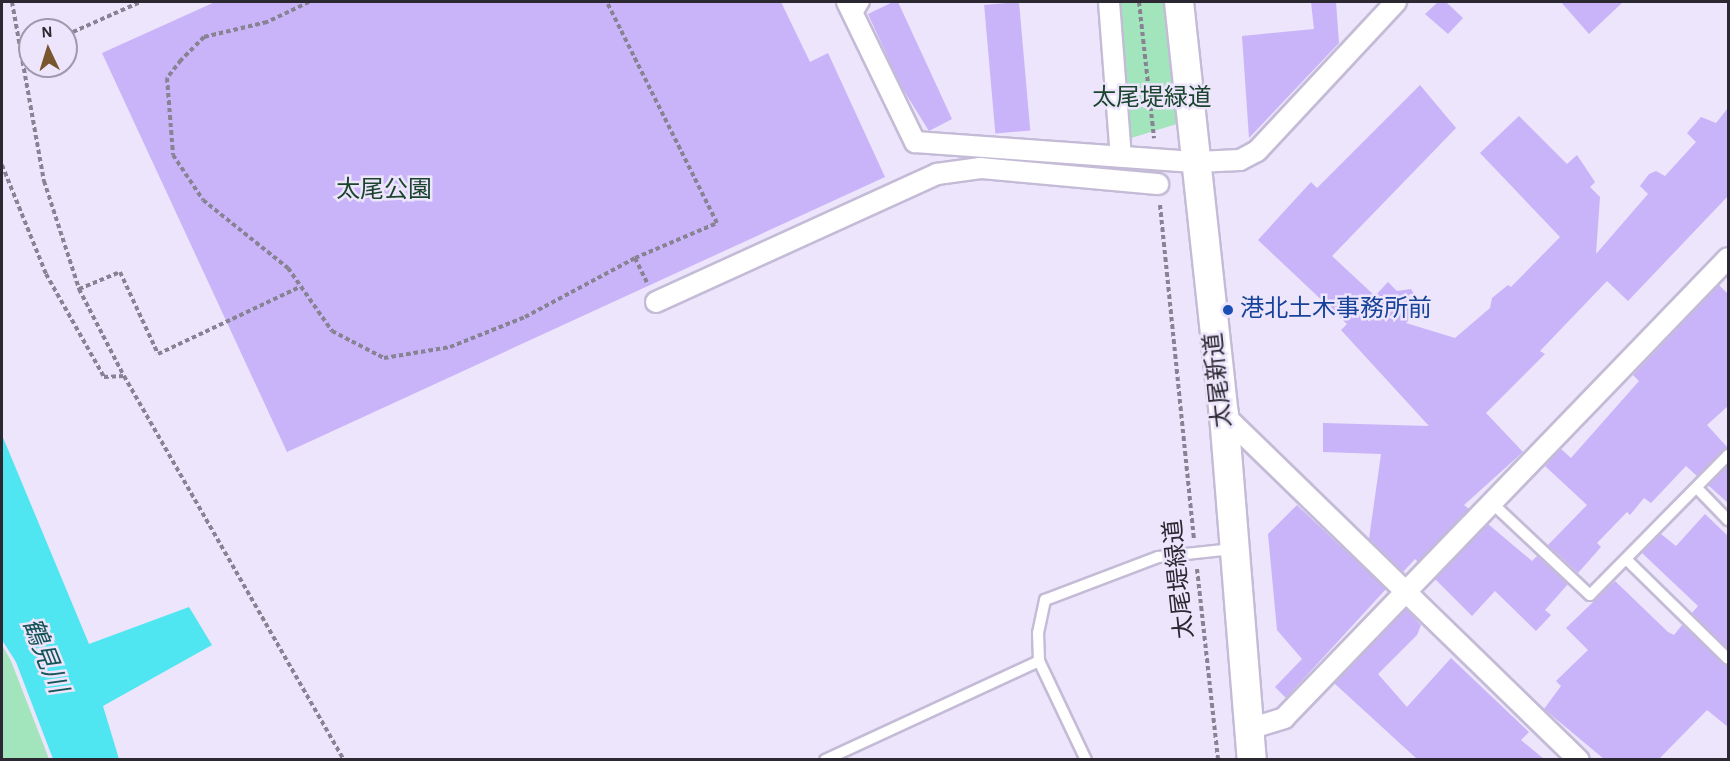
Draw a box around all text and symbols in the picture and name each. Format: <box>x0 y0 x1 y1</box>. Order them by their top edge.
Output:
north arrow <box>18 18 78 78</box>
text: N <box>41 24 53 40</box>
park label: 太尾堤緑道 <box>1092 85 1212 113</box>
park label: 太尾公園 <box>336 177 432 205</box>
place label: 港北土木事務所前 <box>1240 296 1432 324</box>
marker: 港北土木事務所前 <box>1221 303 1235 317</box>
street label: 太尾新道 <box>1200 331 1238 429</box>
street label: 太尾堤緑道 <box>1159 518 1201 640</box>
water label: 鶴見川 <box>15 614 73 698</box>

